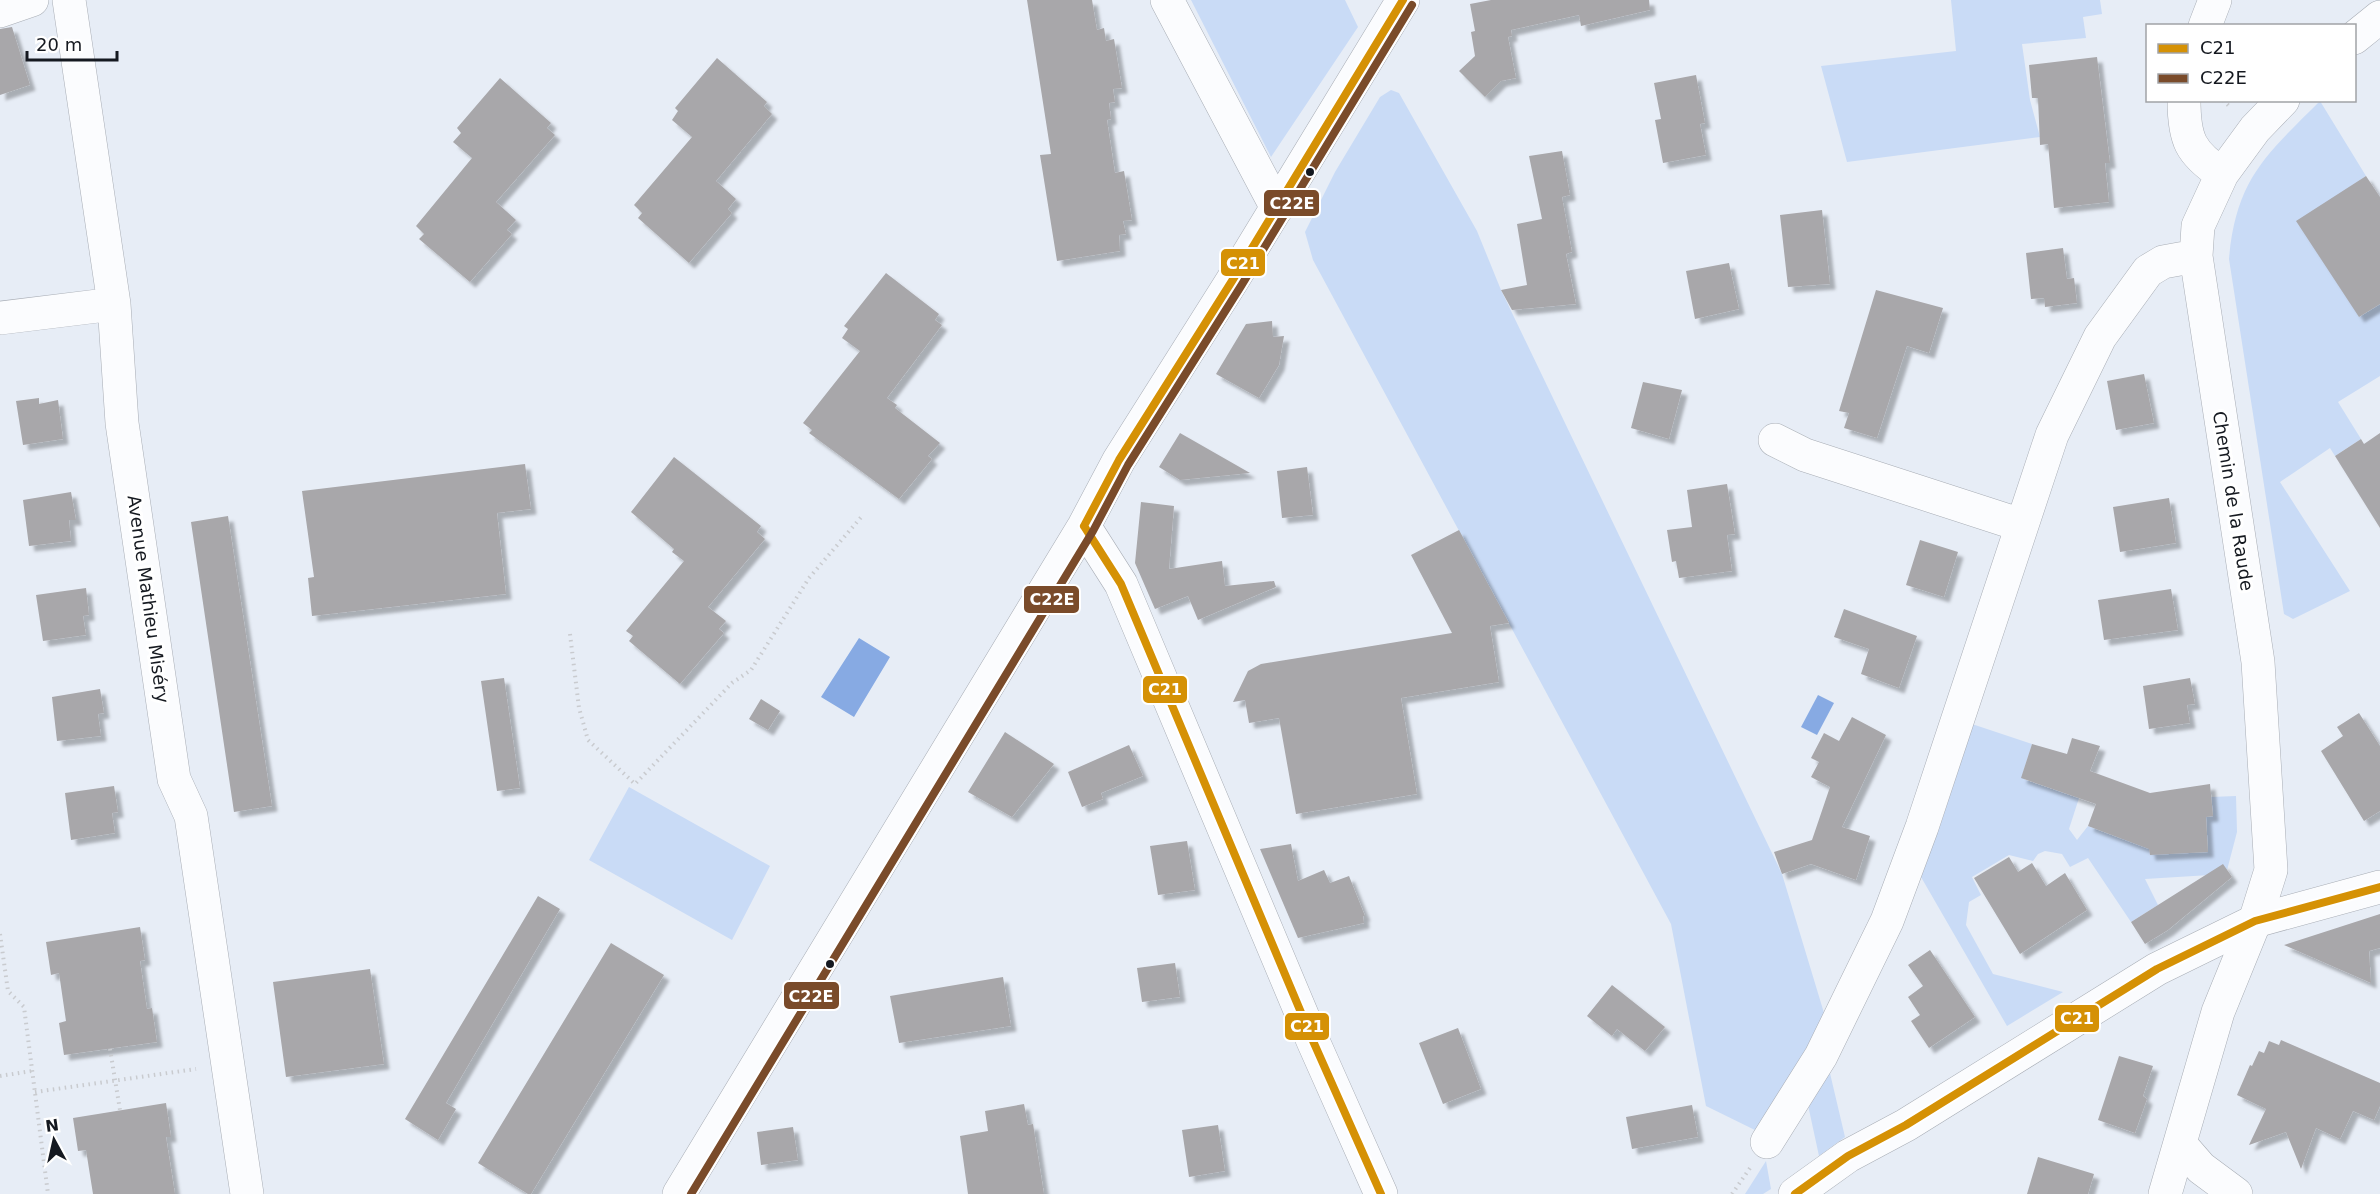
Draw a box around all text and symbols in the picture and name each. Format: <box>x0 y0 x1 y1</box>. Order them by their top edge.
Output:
scale bar <box>27 24 117 62</box>
legend <box>2146 24 2356 102</box>
text: 20 m <box>36 34 82 55</box>
text: C21 <box>2200 37 2235 58</box>
text: C22E <box>2200 67 2247 88</box>
unlabelled marker <box>1304 166 1316 178</box>
line badge: C22E <box>1263 189 1320 217</box>
text: C22E <box>1270 194 1314 213</box>
line badge: C21 <box>1220 248 1266 277</box>
text: C21 <box>1226 254 1260 273</box>
street label: Chemin de la Raude <box>2209 410 2258 592</box>
street label: Avenue Mathieu Miséry <box>123 494 174 705</box>
line badge: C22E <box>1023 585 1080 614</box>
text: C22E <box>1030 590 1074 609</box>
line badge: C21 <box>1142 675 1188 704</box>
text: C21 <box>1148 680 1182 699</box>
unlabelled marker <box>824 958 836 970</box>
line badge: C22E <box>783 981 840 1010</box>
text: C22E <box>789 987 833 1006</box>
line badge: C21 <box>2054 1004 2100 1033</box>
text: C21 <box>2060 1009 2094 1028</box>
line badge: C21 <box>1284 1012 1330 1041</box>
text: C21 <box>1290 1017 1324 1036</box>
north arrow <box>24 1110 84 1170</box>
text: N <box>44 1115 60 1136</box>

